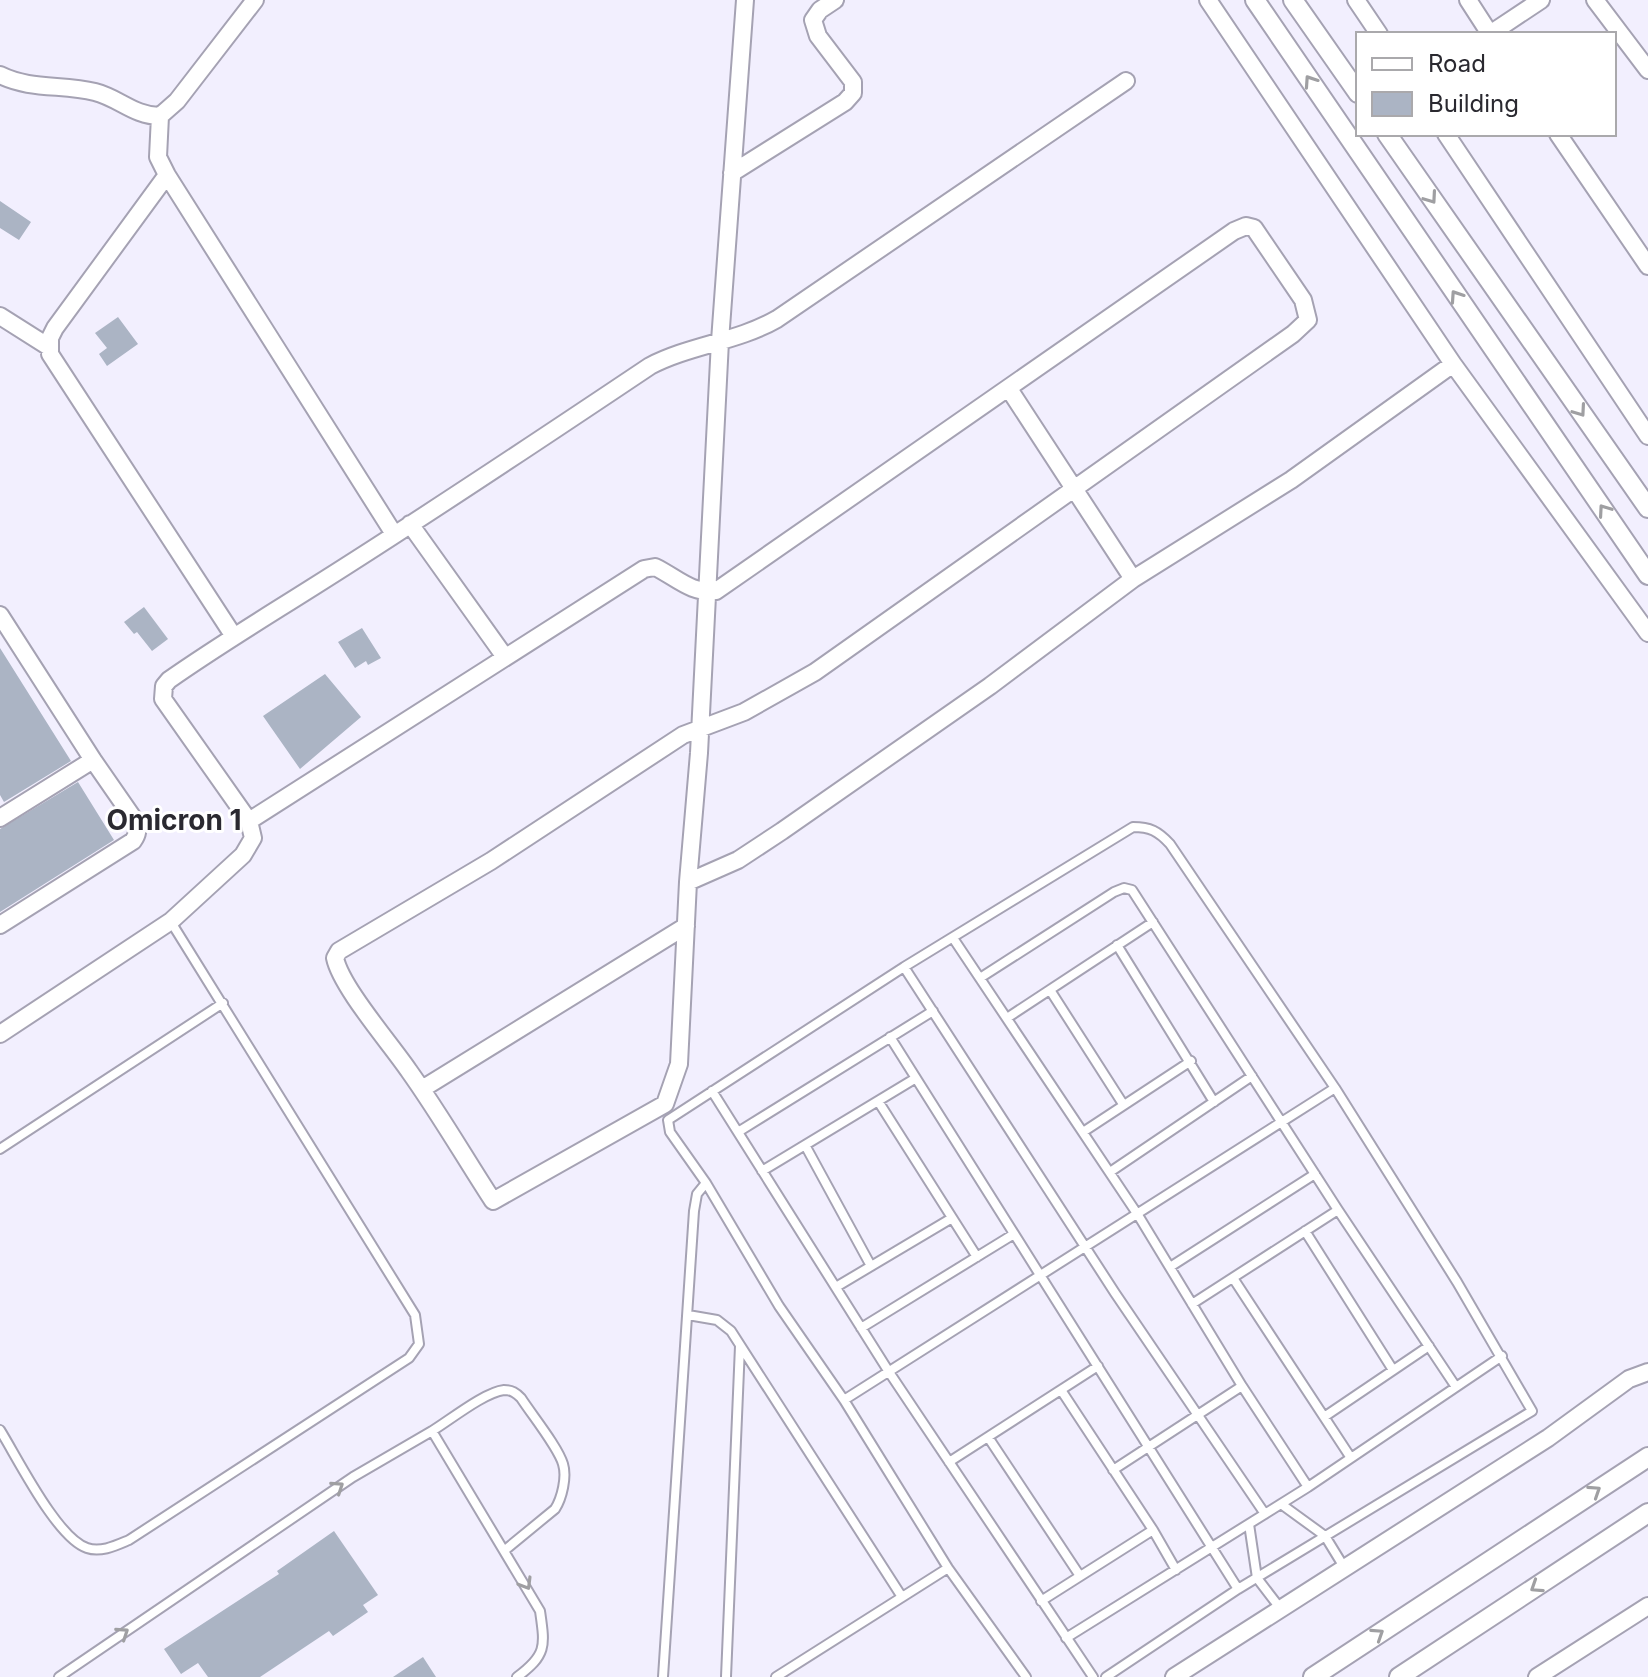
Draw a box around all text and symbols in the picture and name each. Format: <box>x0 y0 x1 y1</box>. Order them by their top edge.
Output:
legend <box>1356 32 1616 136</box>
text: Road <box>1428 49 1486 78</box>
one-way arrow <box>1305 76 1320 90</box>
text: Building <box>1428 89 1519 118</box>
one-way arrow <box>1421 189 1436 203</box>
one-way arrow <box>1451 291 1466 305</box>
one-way arrow <box>1570 403 1585 417</box>
one-way arrow <box>1599 505 1614 519</box>
district label: Omicron 1 <box>106 803 242 837</box>
one-way arrow <box>330 1482 344 1497</box>
one-way arrow <box>1586 1486 1601 1501</box>
one-way arrow <box>516 1576 531 1590</box>
one-way arrow <box>1531 1578 1545 1593</box>
one-way arrow <box>115 1628 129 1643</box>
one-way arrow <box>1369 1629 1384 1644</box>

